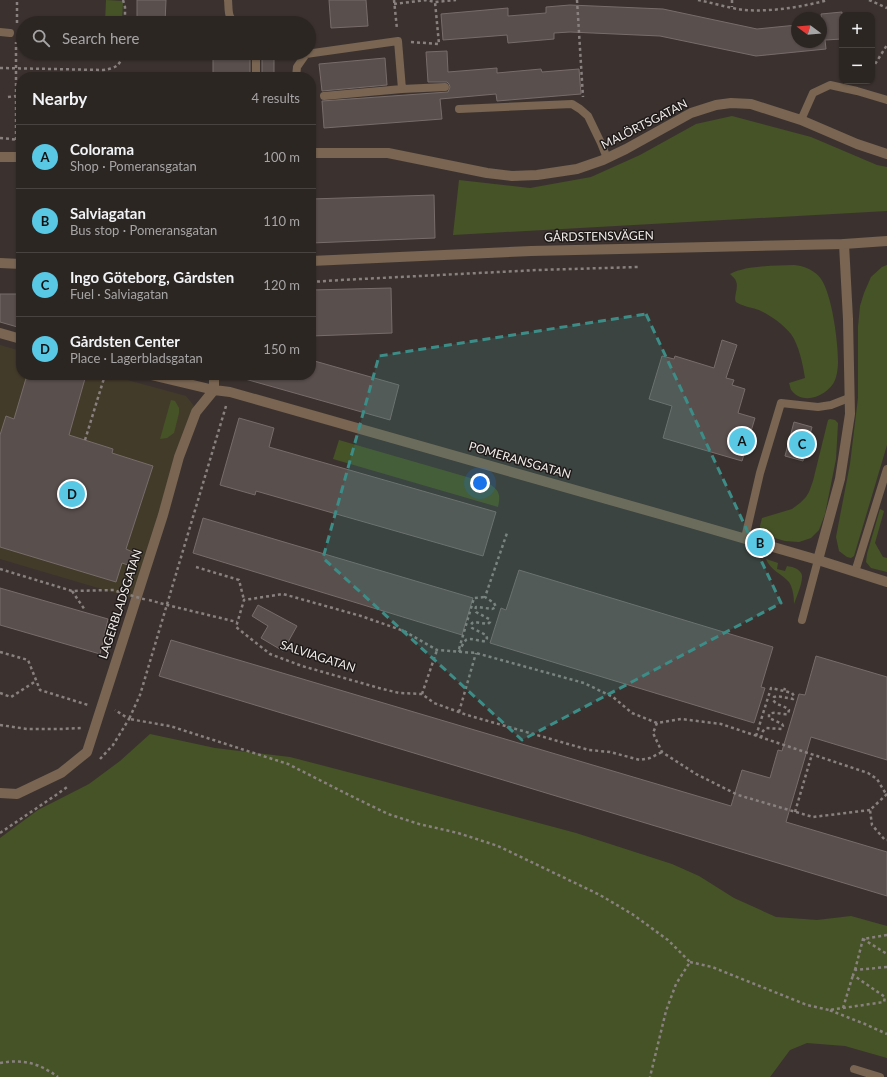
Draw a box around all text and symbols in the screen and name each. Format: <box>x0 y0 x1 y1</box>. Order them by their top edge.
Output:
north arrow <box>791 12 827 48</box>
map controls <box>839 12 875 84</box>
button: + <box>839 12 875 48</box>
search box <box>16 16 316 60</box>
icon: search <box>30 27 52 49</box>
text: Search here <box>62 29 139 47</box>
button: − <box>839 48 875 84</box>
text: Nearby <box>32 88 87 109</box>
text: 4 results <box>252 90 300 106</box>
street label: MALÖRTSGATAN <box>598 96 690 152</box>
text: Colorama <box>70 140 134 158</box>
text: A <box>40 149 50 165</box>
text: 100 m <box>263 149 300 165</box>
text: Shop · Pomeransgatan <box>70 158 197 174</box>
text: Salviagatan <box>70 204 146 222</box>
text: B <box>41 213 49 229</box>
text: 110 m <box>263 213 300 229</box>
text: Bus stop · Pomeransgatan <box>70 222 217 238</box>
street label: GÅRDSTENSVÄGEN <box>544 228 654 244</box>
text: Ingo Göteborg, Gårdsten <box>70 268 234 286</box>
text: C <box>41 277 49 293</box>
text: 120 m <box>263 277 300 293</box>
text: Fuel · Salviagatan <box>70 286 168 302</box>
text: Gårdsten Center <box>70 332 180 350</box>
text: D <box>40 341 50 357</box>
text: 150 m <box>263 341 300 357</box>
text: Place · Lagerbladsgatan <box>70 350 203 366</box>
pin: A <box>729 426 755 456</box>
pin: C <box>789 429 815 459</box>
street label: POMERANSGATAN <box>467 438 573 482</box>
your location <box>470 473 490 493</box>
pin: D <box>59 479 85 509</box>
pin: B <box>747 528 773 558</box>
street label: LAGERBLADSGATAN <box>95 547 145 661</box>
street label: SALVIAGATAN <box>278 637 358 675</box>

